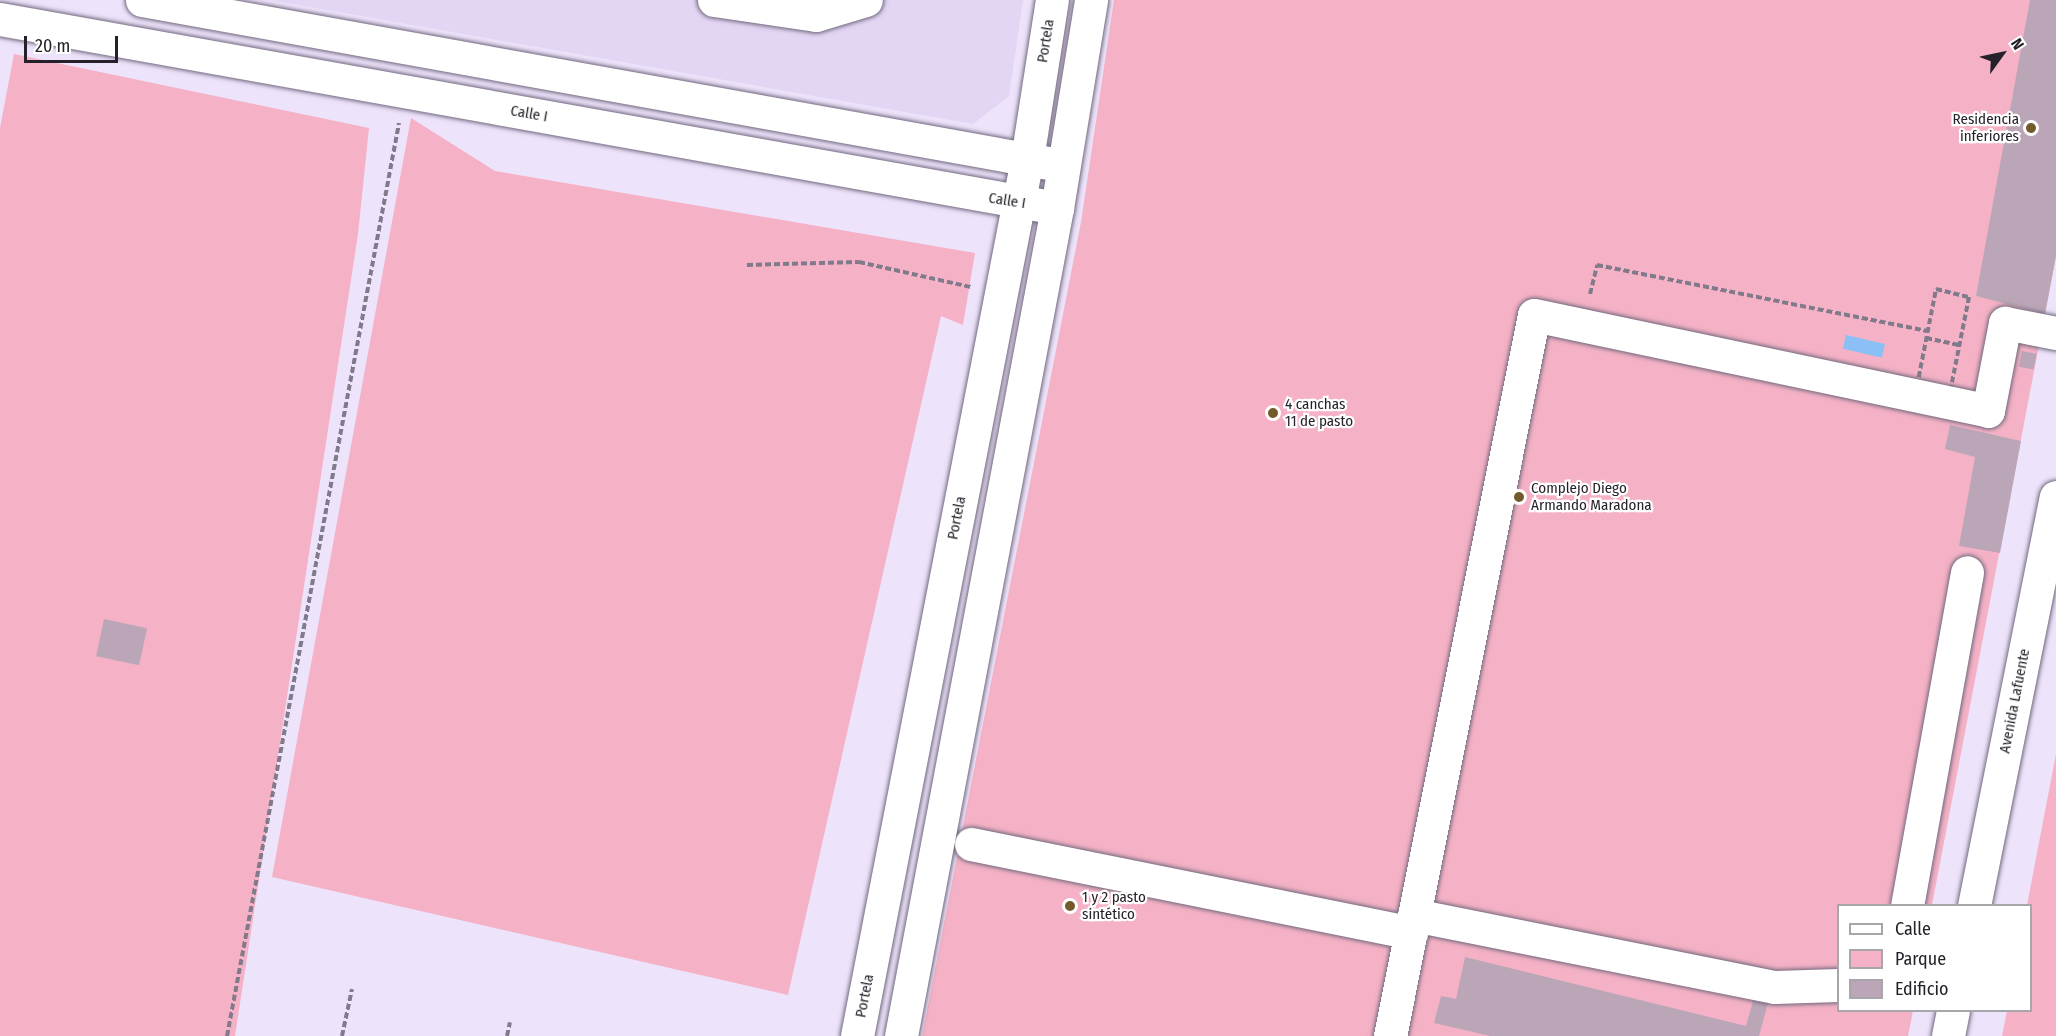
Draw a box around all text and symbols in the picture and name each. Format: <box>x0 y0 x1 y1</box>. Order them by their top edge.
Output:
street label: Portela <box>1034 18 1058 64</box>
scale bar <box>27 24 122 62</box>
north arrow <box>1972 24 2032 84</box>
text: 20 m <box>35 35 70 57</box>
text: N <box>2007 35 2028 53</box>
street label: Calle I <box>509 102 549 126</box>
place label: Residencia inferiores <box>1953 110 2019 145</box>
marker: Residencia inferiores <box>2024 121 2038 135</box>
street label: Calle I <box>987 189 1027 213</box>
place label: 4 canchas 11 de pasto <box>1285 395 1353 430</box>
marker: 4 canchas 11 de pasto <box>1266 406 1280 420</box>
place label: Complejo Diego Armando Maradona <box>1531 479 1652 514</box>
marker: Complejo Diego Armando Maradona <box>1512 490 1526 504</box>
street label: Portela <box>944 495 970 541</box>
street label: Avenida Lafuente <box>1996 647 2034 755</box>
place label: 1 y 2 pasto sintético <box>1082 888 1146 923</box>
marker: 1 y 2 pasto sintético <box>1063 899 1077 913</box>
legend <box>1837 904 2032 1012</box>
text: Calle <box>1895 918 1931 940</box>
text: Parque <box>1895 948 1946 970</box>
street label: Portela <box>852 973 878 1019</box>
text: Edificio <box>1895 978 1948 1000</box>

